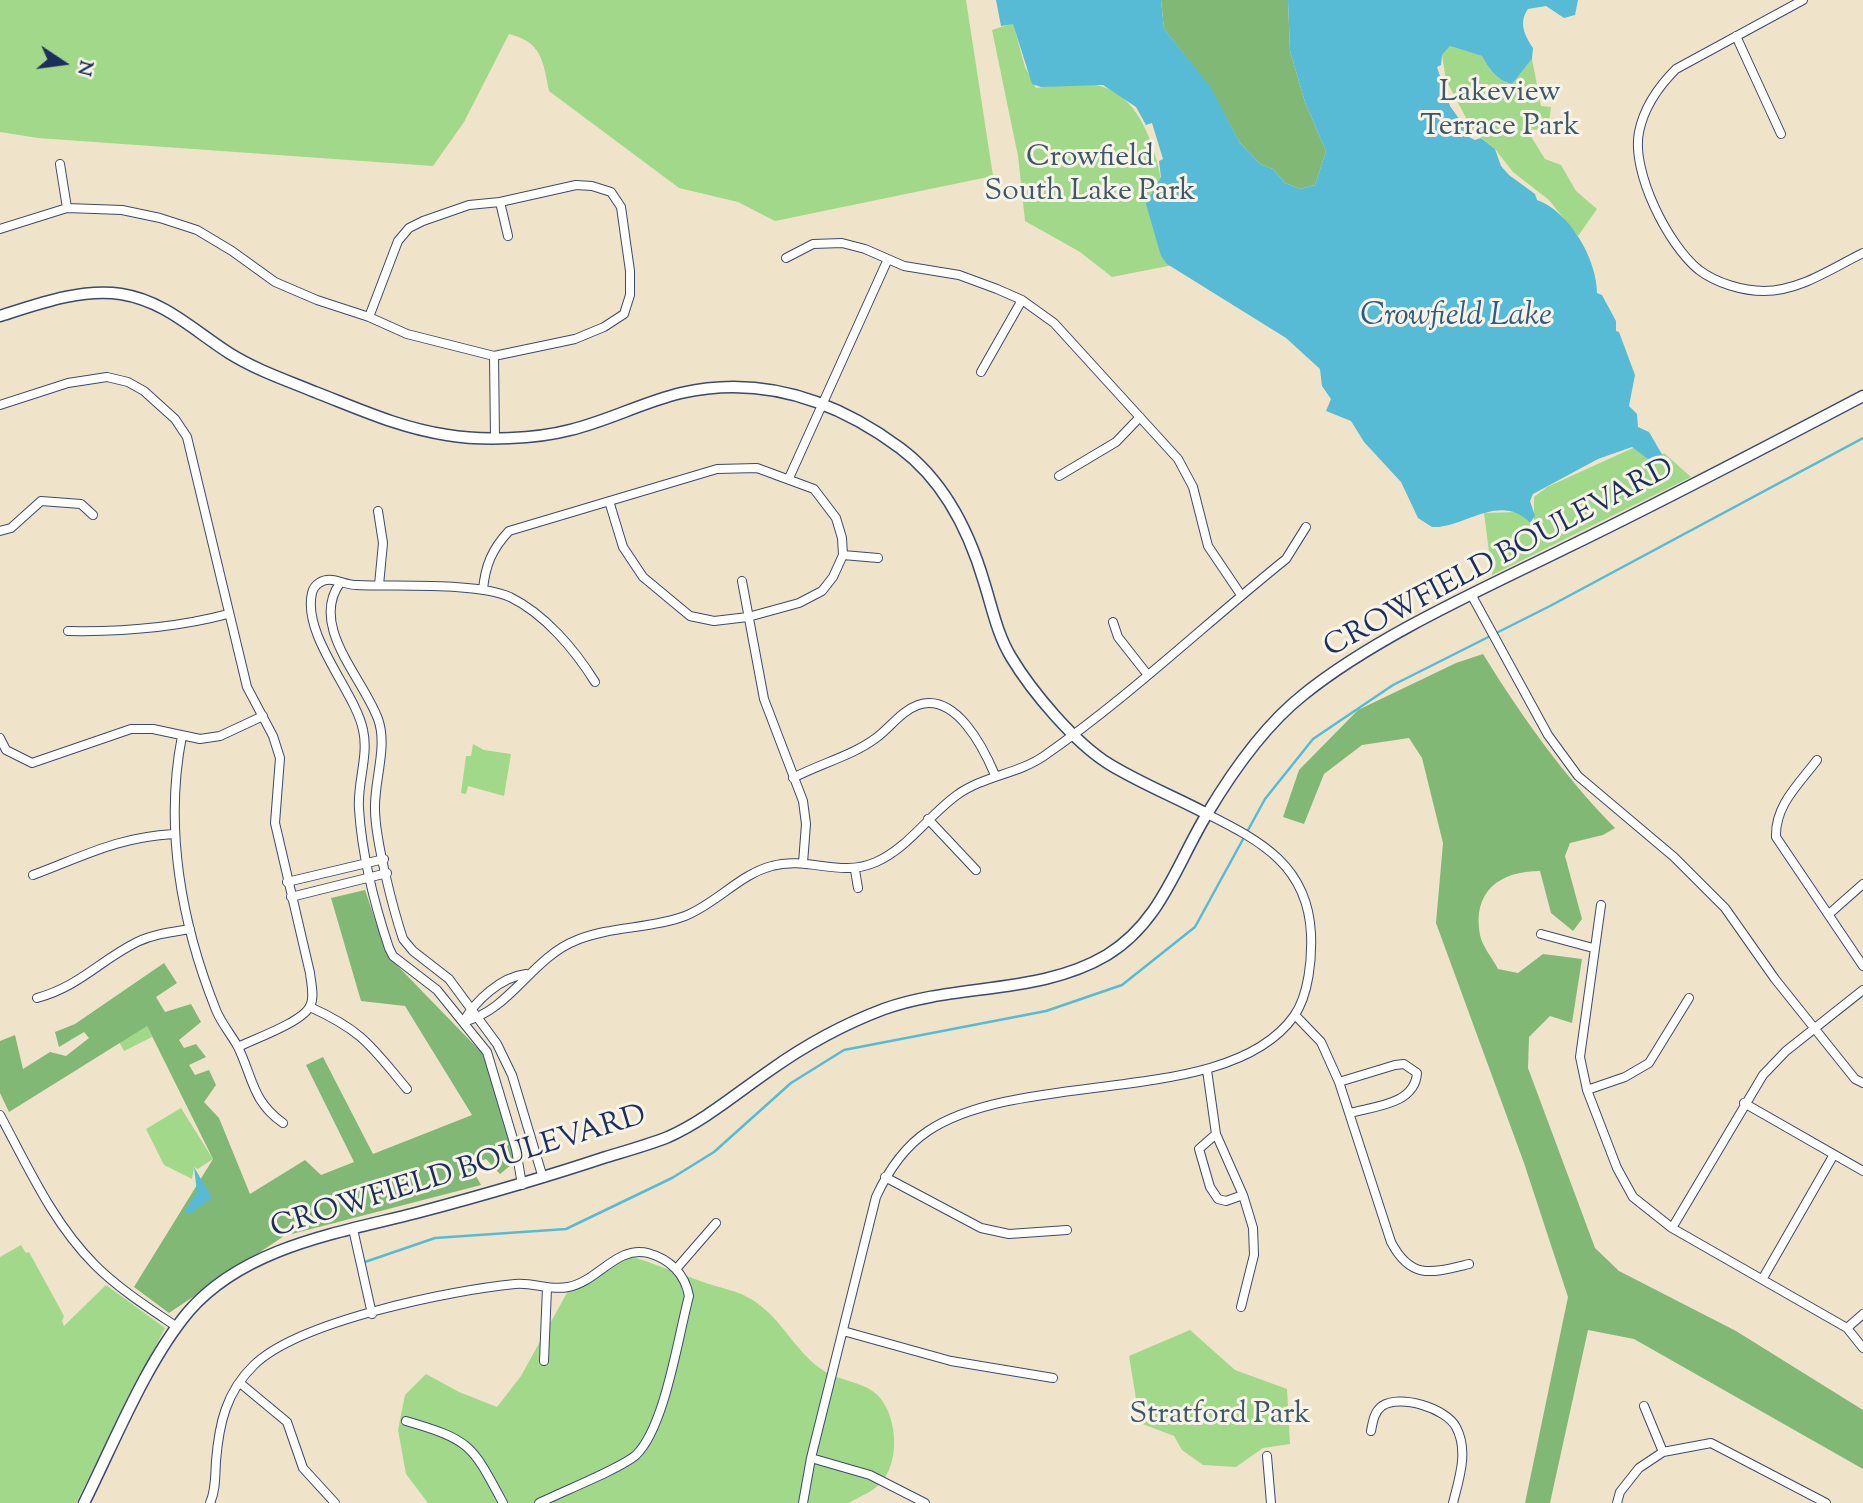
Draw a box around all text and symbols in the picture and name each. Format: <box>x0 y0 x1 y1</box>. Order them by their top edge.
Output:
north arrow <box>28 28 98 98</box>
text: N <box>69 57 99 78</box>
park label: Lakeview Terrace Park <box>1420 77 1580 148</box>
park label: Crowfield South Lake Park <box>984 142 1196 212</box>
water label: Crowfield Lake <box>1360 300 1552 338</box>
street label: CROWFIELD BOULEVARD <box>1319 452 1681 668</box>
street label: CROWFIELD BOULEVARD <box>267 1100 651 1248</box>
park label: Stratford Park <box>1129 1399 1311 1435</box>

